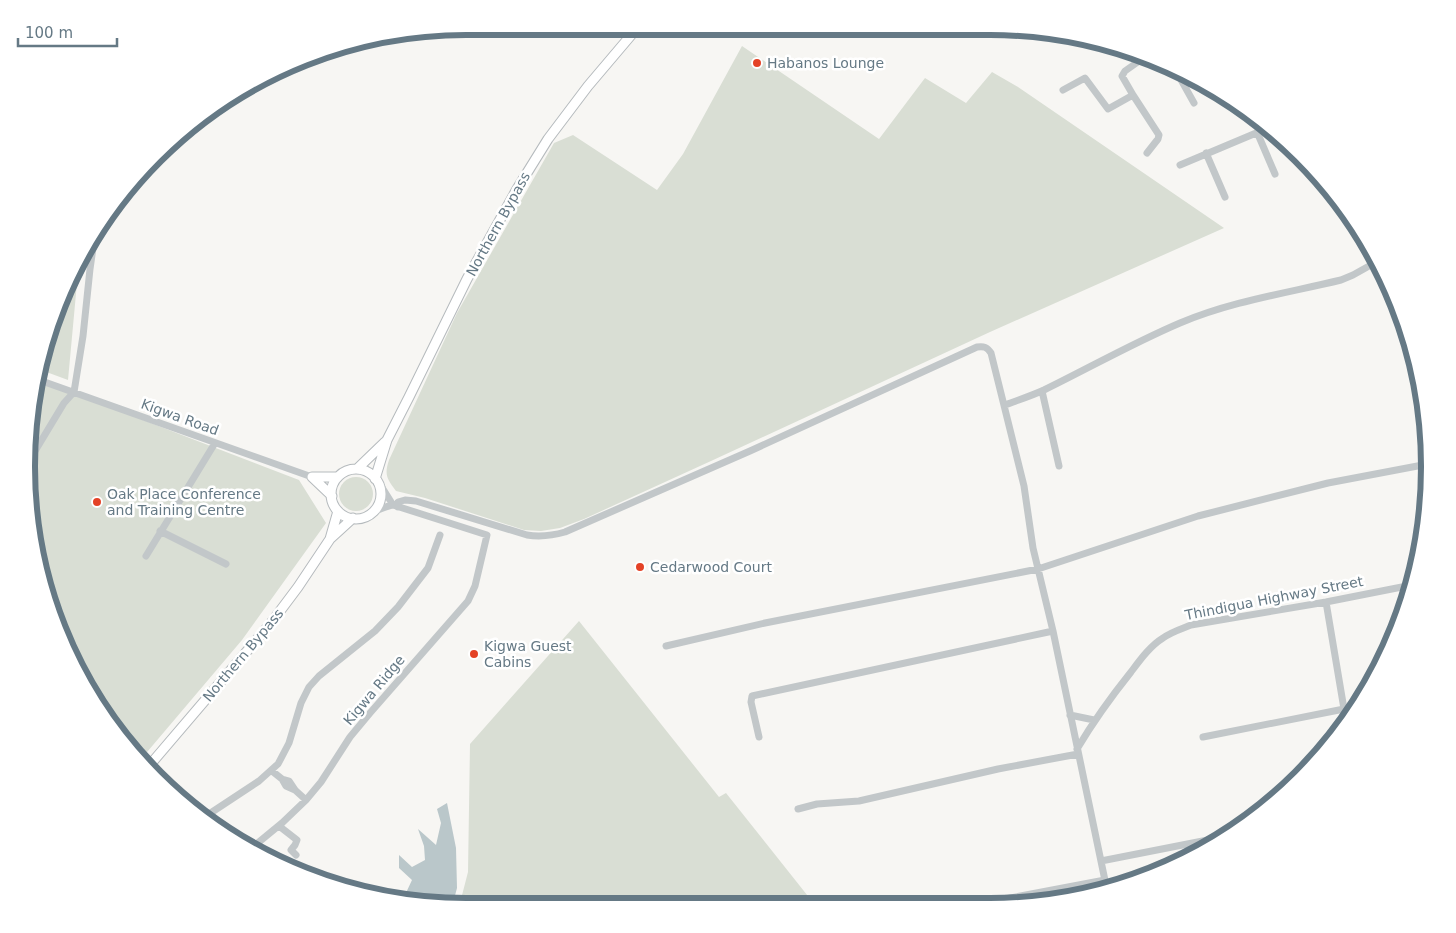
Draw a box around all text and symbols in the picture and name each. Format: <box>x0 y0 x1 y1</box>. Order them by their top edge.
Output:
scale bar <box>18 15 116 47</box>
text: 100 m <box>25 24 73 42</box>
place label: Habanos Lounge <box>767 55 884 71</box>
marker: Habanos Lounge <box>751 57 763 69</box>
street label: Northern Bypass <box>463 169 533 279</box>
street label: Kigwa Road <box>139 396 221 438</box>
place label: Oak Place Conference and Training Centre <box>107 486 261 518</box>
marker: Oak Place Conference and Training Centre <box>91 496 103 508</box>
place label: Cedarwood Court <box>650 559 772 575</box>
marker: Cedarwood Court <box>634 561 646 573</box>
street label: Thindigua Highway Street <box>1183 573 1365 623</box>
street label: Northern Bypass <box>199 605 287 705</box>
place label: Kigwa Guest Cabins <box>484 638 572 670</box>
marker: Kigwa Guest Cabins <box>468 648 480 660</box>
street label: Kigwa Ridge <box>340 652 408 728</box>

